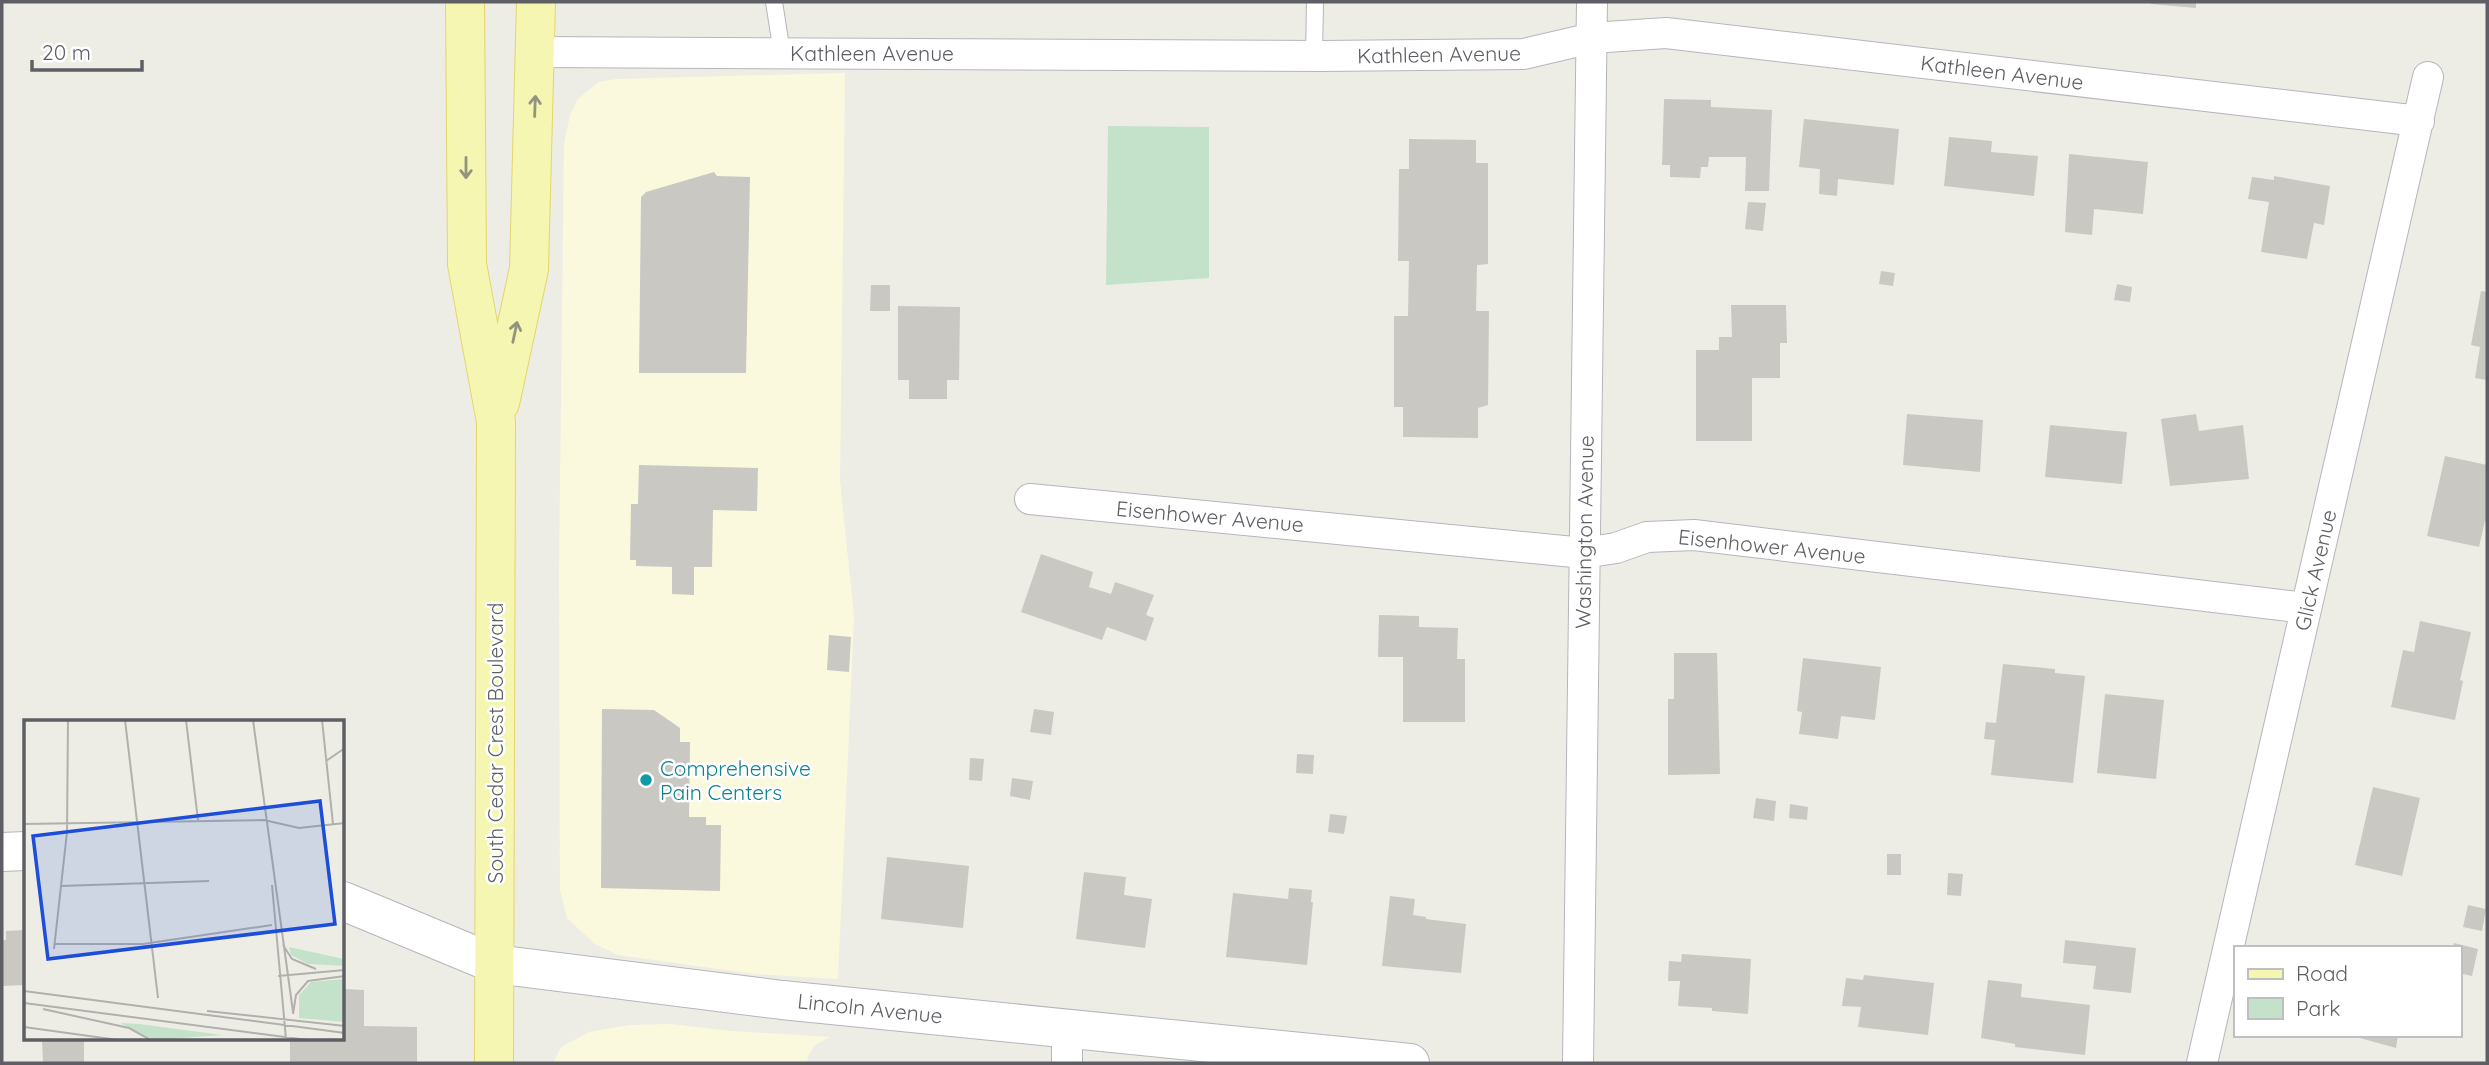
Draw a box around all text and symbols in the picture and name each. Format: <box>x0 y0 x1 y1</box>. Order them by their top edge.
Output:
scale bar <box>32 28 142 72</box>
text: 20 m <box>42 39 91 65</box>
street label: Kathleen Avenue <box>790 40 954 66</box>
street label: Kathleen Avenue <box>1357 40 1521 68</box>
street label: Kathleen Avenue <box>1919 49 2085 95</box>
one-way arrow <box>528 95 541 118</box>
one-way arrow <box>459 156 473 179</box>
one-way arrow <box>509 321 523 344</box>
street label: Washington Avenue <box>1569 435 1599 629</box>
street label: Eisenhower Avenue <box>1115 495 1305 537</box>
street label: Glick Avenue <box>2288 507 2342 633</box>
street label: Eisenhower Avenue <box>1677 523 1867 569</box>
street label: South Cedar Crest Boulevard <box>482 603 508 883</box>
inset map <box>24 720 345 1040</box>
place label: Comprehensive Pain Centers <box>660 755 811 805</box>
marker: Comprehensive Pain Centers <box>638 772 654 788</box>
legend <box>2234 946 2461 1037</box>
text: Road <box>2296 960 2348 986</box>
street label: Lincoln Avenue <box>796 987 944 1029</box>
text: Park <box>2296 995 2340 1021</box>

